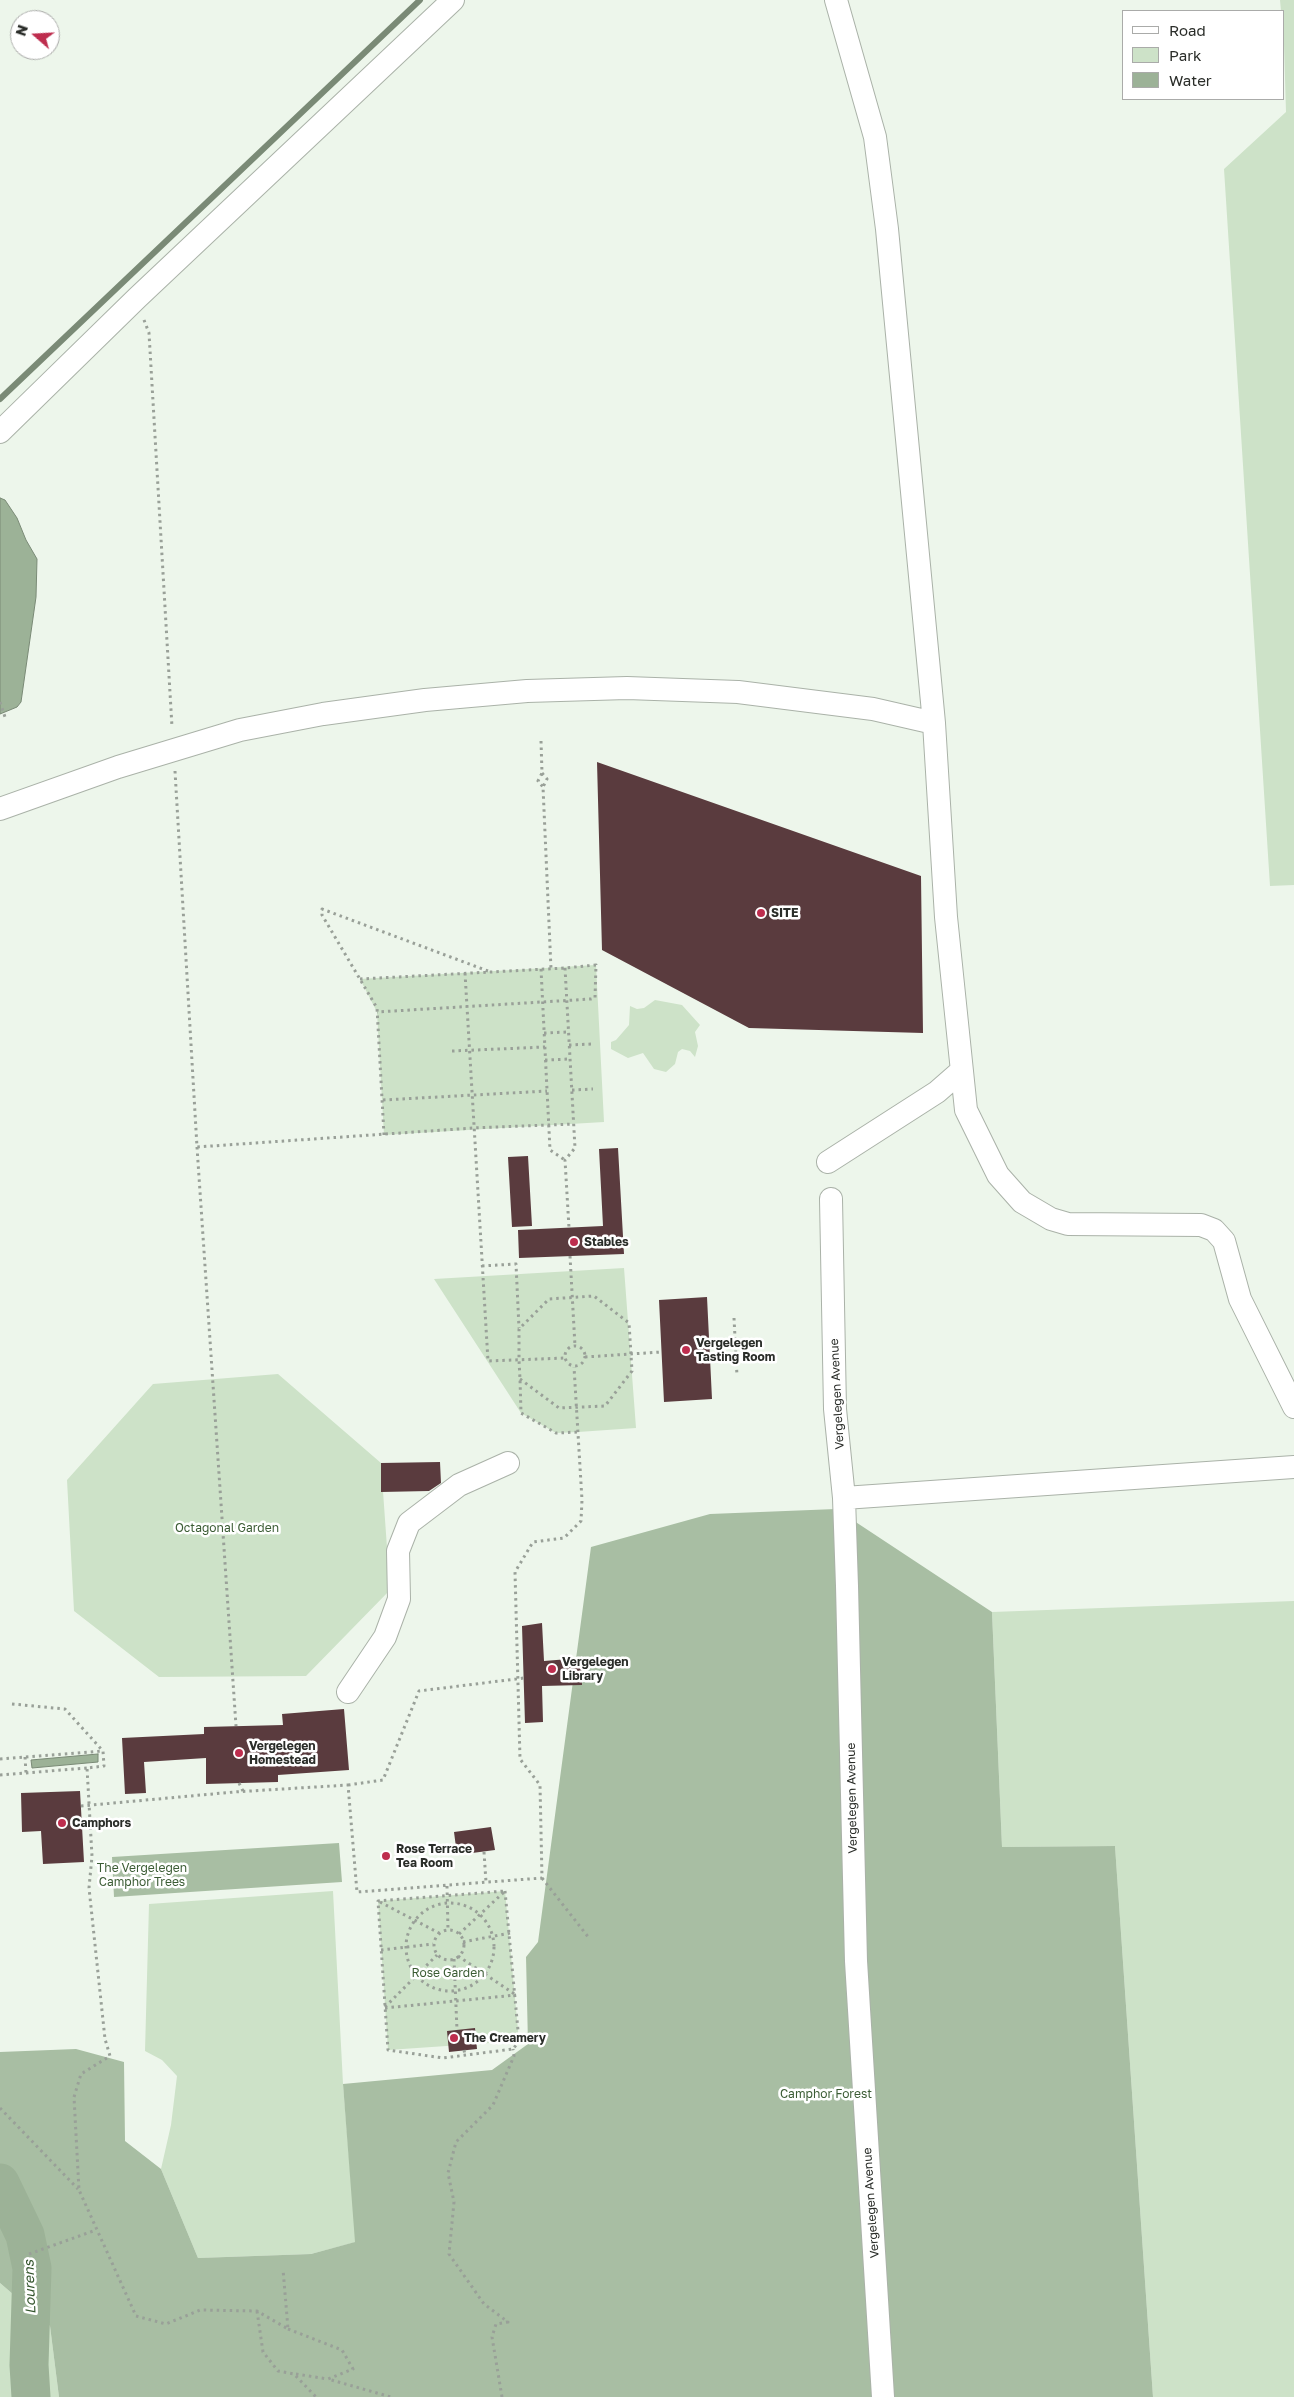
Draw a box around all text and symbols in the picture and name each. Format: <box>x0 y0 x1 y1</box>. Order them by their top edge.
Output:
north arrow <box>10 10 60 60</box>
legend <box>1122 10 1284 100</box>
text: Road <box>1169 21 1206 39</box>
text: N <box>12 22 31 38</box>
text: Park <box>1169 46 1201 64</box>
text: Water <box>1169 71 1212 89</box>
place label: SITE <box>771 906 798 920</box>
marker: SITE <box>755 907 767 919</box>
place label: Stables <box>584 1235 629 1249</box>
marker: Stables <box>568 1236 580 1248</box>
place label: Vergelegen Tasting Room <box>696 1336 775 1364</box>
street label: Vergelegen Avenue <box>827 1338 847 1450</box>
marker: Vergelegen Tasting Room <box>680 1344 692 1356</box>
park label: Octagonal Garden <box>175 1521 279 1535</box>
place label: Vergelegen Library <box>562 1655 629 1683</box>
marker: Vergelegen Library <box>546 1663 558 1675</box>
place label: Vergelegen Homestead <box>249 1739 316 1767</box>
street label: Vergelegen Avenue <box>844 1742 860 1854</box>
marker: Vergelegen Homestead <box>233 1747 245 1759</box>
place label: Camphors <box>72 1816 131 1830</box>
marker: Camphors <box>56 1817 68 1829</box>
place label: Rose Terrace Tea Room <box>396 1842 472 1870</box>
marker: Rose Terrace Tea Room <box>380 1850 392 1862</box>
park label: The Vergelegen Camphor Trees <box>97 1861 187 1889</box>
park label: Rose Garden <box>411 1966 485 1980</box>
place label: The Creamery <box>464 2031 546 2045</box>
marker: The Creamery <box>448 2032 460 2044</box>
park label: Camphor Forest <box>780 2087 872 2101</box>
street label: Vergelegen Avenue <box>860 2147 882 2259</box>
water label: Lourens <box>21 2260 39 2314</box>

